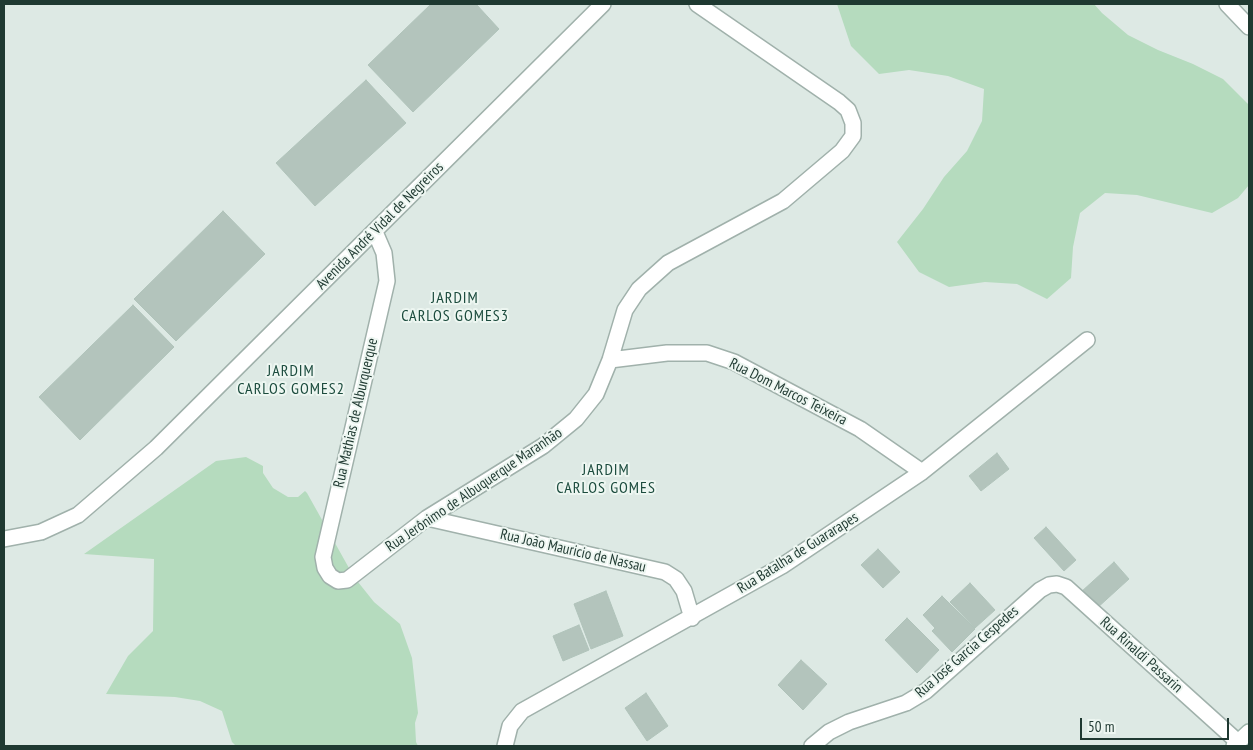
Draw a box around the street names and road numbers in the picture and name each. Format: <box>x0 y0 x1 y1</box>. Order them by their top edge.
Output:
street label: Avenida André Vidal de Negreiros <box>313 159 447 293</box>
street label: Rua Mathias de Alburquerque <box>330 337 382 489</box>
street label: Rua Dom Marcos Teixeira <box>726 355 850 429</box>
street label: Rua Jerônimo de Albuquerque Maranhão <box>382 424 566 556</box>
street label: Rua Batalha de Guararapes <box>734 509 862 597</box>
street label: Rua João Mauricio de Nassau <box>498 525 648 577</box>
street label: Rua José Garcia Cespedes <box>912 602 1022 702</box>
street label: Rua Rinaldi Passarin <box>1096 613 1186 697</box>

